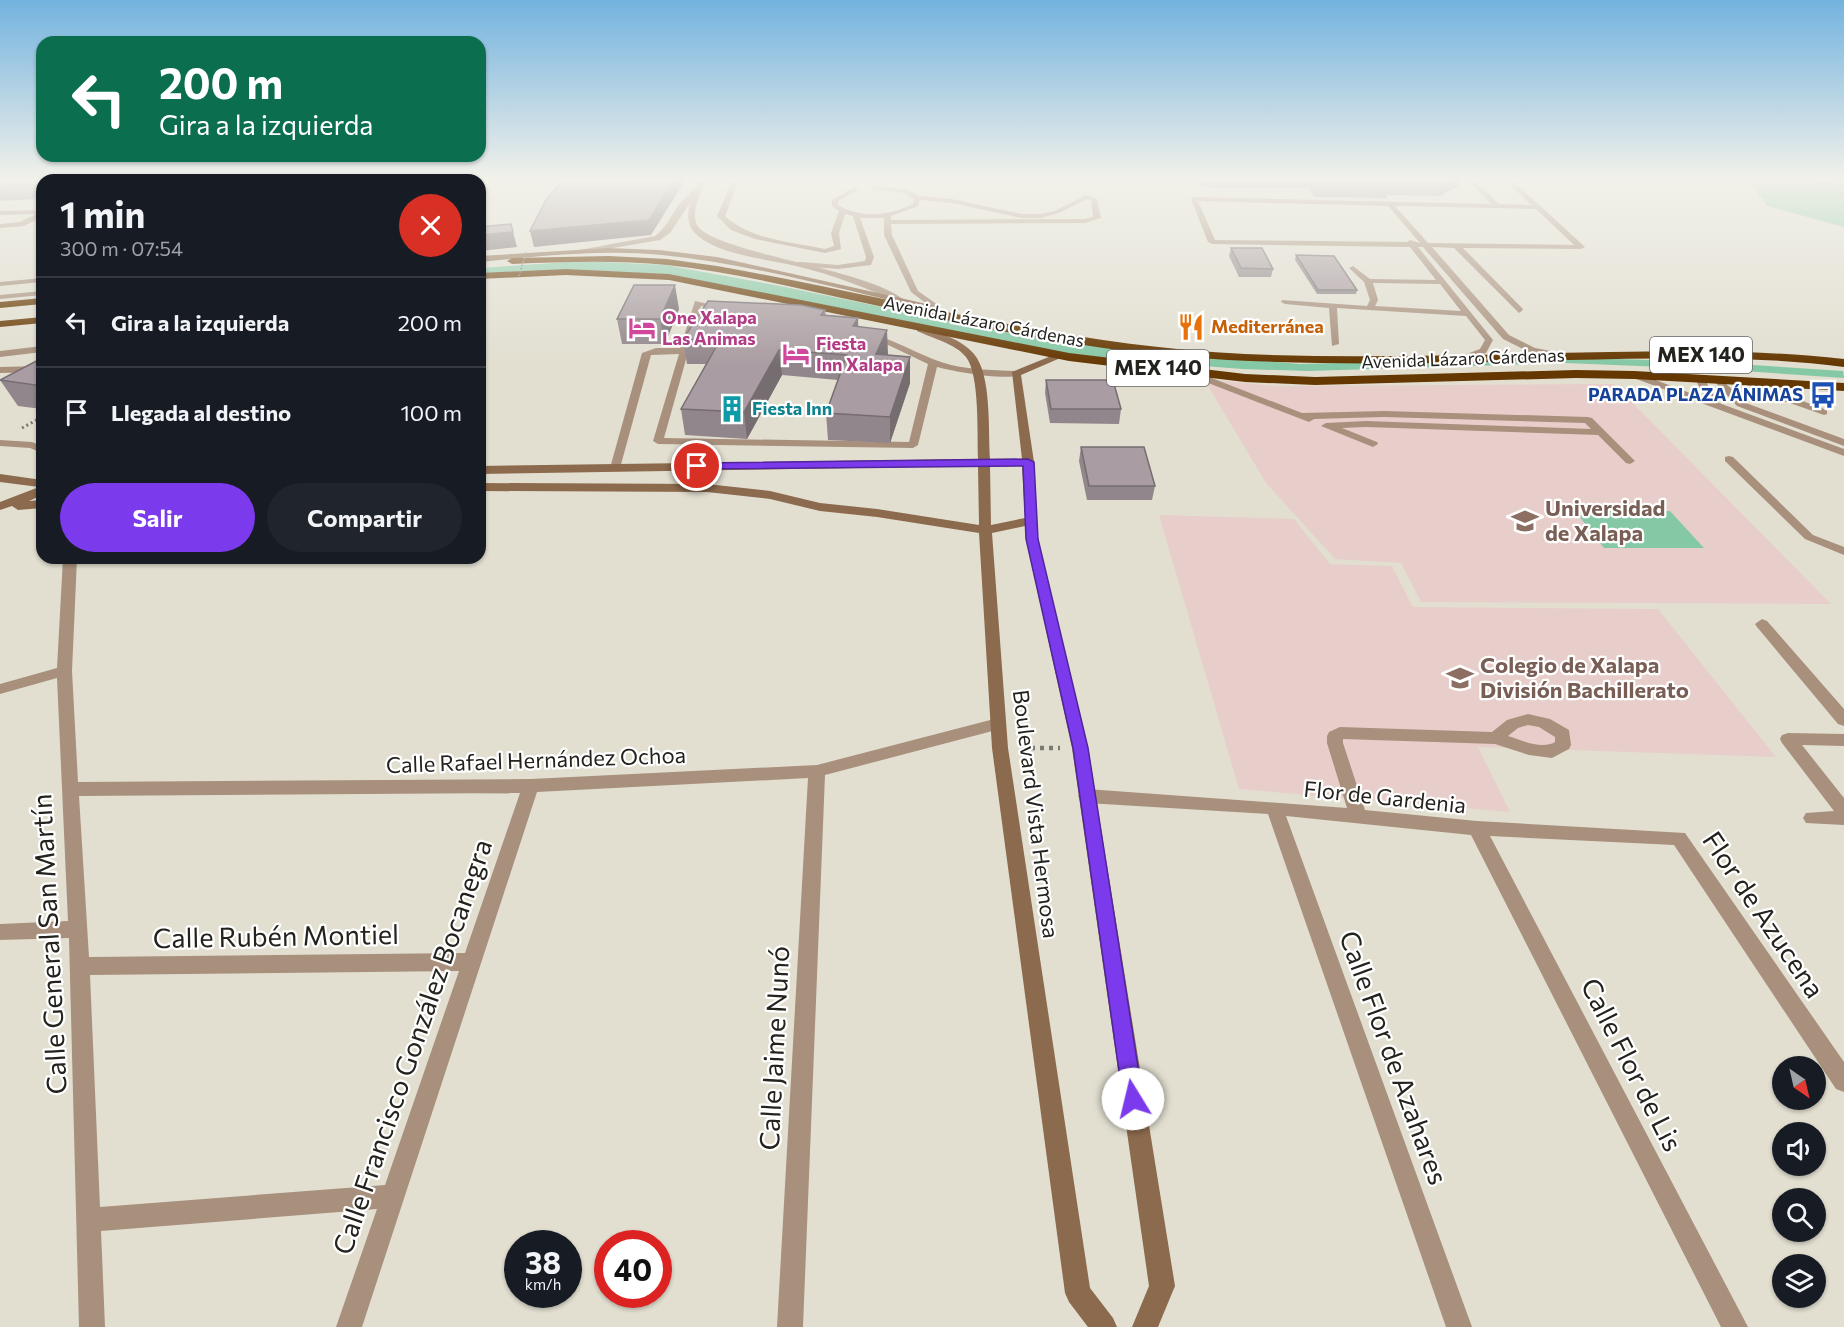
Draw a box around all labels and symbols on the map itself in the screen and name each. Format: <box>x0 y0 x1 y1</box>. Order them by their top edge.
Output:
street label: Avenida Lázaro Cárdenas <box>882 291 1086 351</box>
place label: One Xalapa Las Animas <box>662 306 757 349</box>
restaurant icon: Mediterránea <box>1176 312 1206 342</box>
hotel icon: One Xalapa Las Animas <box>627 313 657 343</box>
place label: Mediterránea <box>1211 315 1324 337</box>
place label: Fiesta Inn Xalapa <box>816 332 903 375</box>
road number: MEX 140 <box>1650 337 1752 373</box>
hotel icon: Fiesta Inn Xalapa <box>781 339 811 369</box>
street label: Avenida Lázaro Cárdenas <box>1361 343 1565 373</box>
road number: MEX 140 <box>1107 350 1209 386</box>
bus stop icon: PARADA PLAZA ÁNIMAS <box>1808 380 1838 410</box>
place label: PARADA PLAZA ÁNIMAS <box>1588 383 1803 405</box>
building icon: Fiesta Inn <box>717 394 747 424</box>
place label: Fiesta Inn <box>752 397 832 419</box>
pin <box>671 440 722 491</box>
place label: Universidad de Xalapa <box>1545 494 1665 546</box>
school or university icon: Universidad de Xalapa <box>1510 506 1540 536</box>
place label: Colegio de Xalapa División Bachillerato <box>1480 651 1689 703</box>
school or university icon: Colegio de Xalapa División Bachillerato <box>1445 663 1475 693</box>
street label: Boulevard Vista Hermosa <box>1008 688 1065 940</box>
street label: Calle Rafael Hernández Ochoa <box>385 741 686 778</box>
street label: Flor de Gardenia <box>1303 775 1468 818</box>
street label: Calle General San Martín <box>24 793 73 1095</box>
street label: Flor de Azucena <box>1696 825 1832 1004</box>
street label: Calle Francisco González Bocanegra <box>325 835 498 1258</box>
street label: Calle Rubén Montiel <box>153 917 399 954</box>
street label: Calle Flor de Azahares <box>1333 926 1456 1189</box>
street label: Calle Jaime Nunó <box>752 945 795 1151</box>
street label: Calle Flor de Lis <box>1575 972 1690 1156</box>
north arrow <box>1772 1056 1826 1110</box>
position arrow <box>1101 1067 1165 1131</box>
speed limit sign: 40 <box>594 1230 672 1308</box>

